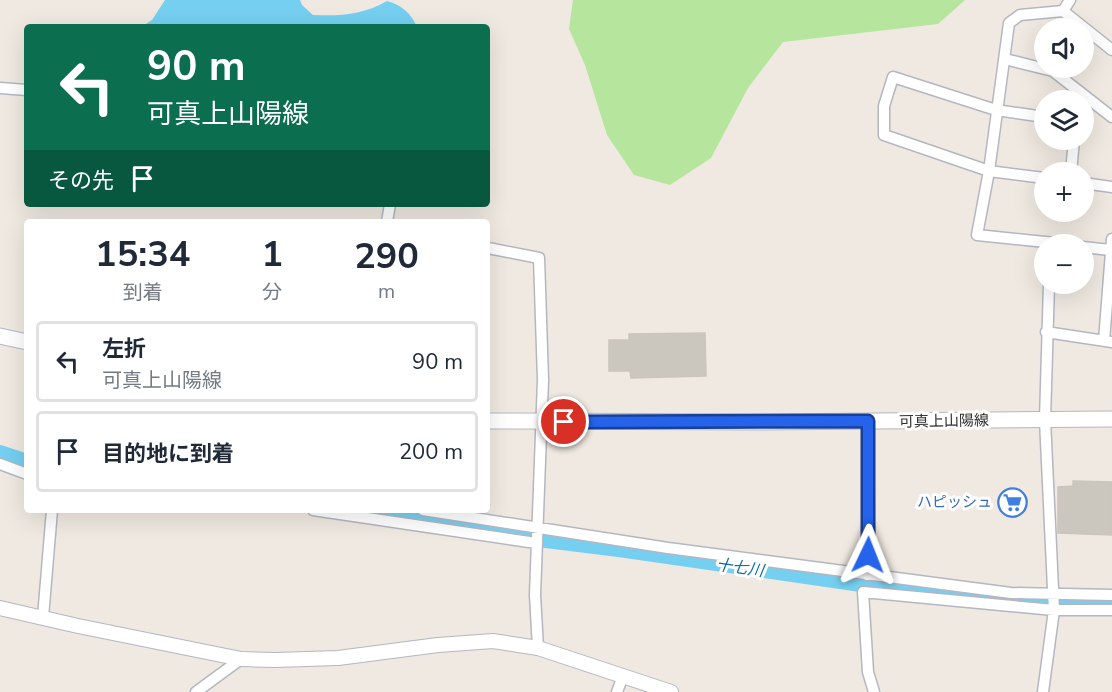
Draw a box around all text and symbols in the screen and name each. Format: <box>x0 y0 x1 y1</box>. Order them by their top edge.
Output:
map controls <box>1034 18 1094 294</box>
button: sound <box>1034 18 1094 78</box>
text: 90 m <box>147 38 246 95</box>
icon: left <box>48 48 126 126</box>
button: layers <box>1034 90 1094 150</box>
text: 可真上山陽線 <box>147 96 309 133</box>
icon: arrive <box>126 162 159 195</box>
button: + <box>1034 162 1094 222</box>
text: その先 <box>48 166 114 196</box>
text: 15:34 <box>95 230 190 279</box>
text: 1 <box>261 230 283 279</box>
text: 290 <box>354 232 419 281</box>
button: − <box>1034 234 1094 294</box>
text: m <box>378 278 395 305</box>
text: 到着 <box>123 279 163 306</box>
text: 分 <box>262 279 282 306</box>
text: 左折 <box>102 334 146 364</box>
icon: left <box>51 345 84 378</box>
text: 90 m <box>412 347 463 377</box>
text: 可真上山陽線 <box>102 367 222 394</box>
pin <box>538 396 589 447</box>
icon: arrive <box>547 405 580 438</box>
street label: 可真上山陽線 <box>899 410 989 432</box>
icon: arrive <box>51 435 84 468</box>
text: 200 m <box>399 437 463 467</box>
text: 目的地に到着 <box>102 439 234 469</box>
supermarket icon: ハピッシュ <box>997 486 1029 518</box>
place label: ハピッシュ <box>917 492 992 512</box>
position arrow <box>836 523 900 587</box>
water label: 十七川 <box>715 554 767 583</box>

